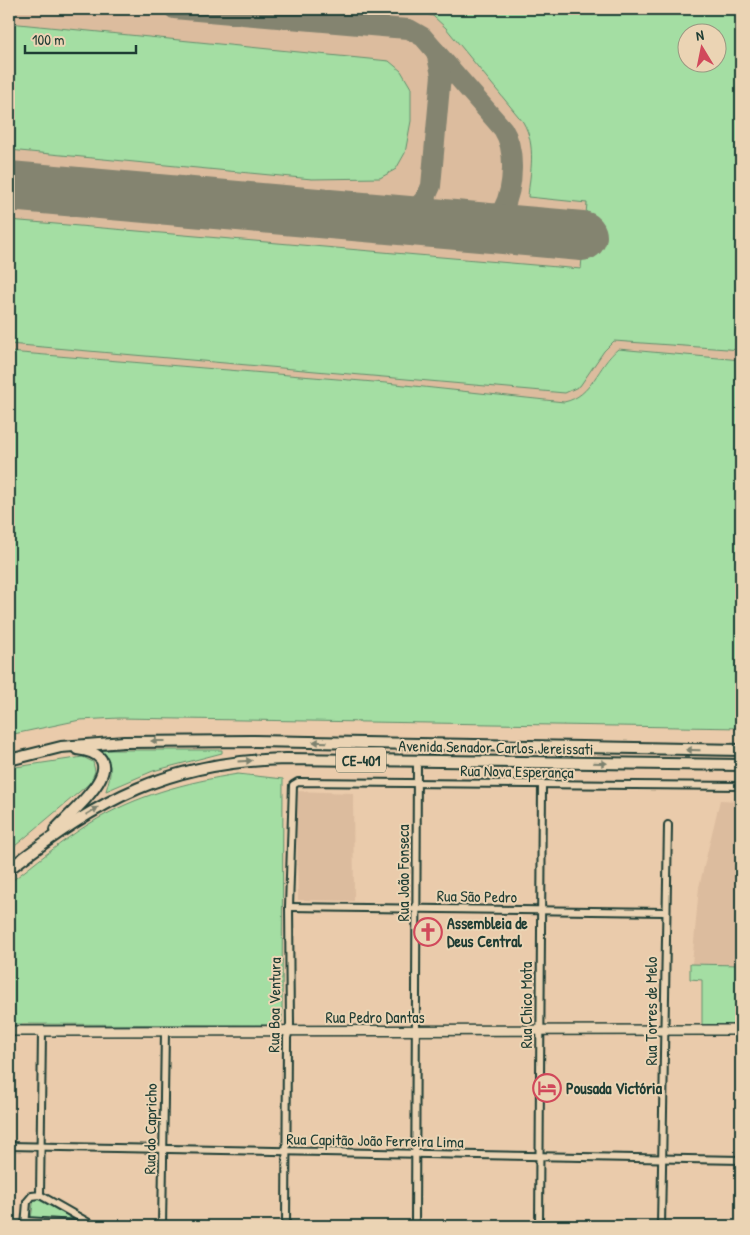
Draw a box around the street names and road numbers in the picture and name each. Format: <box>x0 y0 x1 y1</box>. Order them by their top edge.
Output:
street label: Avenida Senador Carlos Jereissati <box>398 734 594 760</box>
road number: CE-401 <box>336 748 386 772</box>
street label: Rua Nova Esperança <box>460 759 574 783</box>
street label: Rua João Fonseca <box>392 824 414 922</box>
street label: Rua São Pedro <box>437 884 518 908</box>
street label: Rua Torres de Melo <box>640 956 662 1065</box>
street label: Rua Boa Ventura <box>262 957 286 1053</box>
street label: Rua Chico Mota <box>515 962 537 1048</box>
street label: Rua Pedro Dantas <box>325 1006 425 1028</box>
street label: Rua do Capricho <box>138 1083 162 1175</box>
street label: Rua Capitão João Ferreira Lima <box>286 1127 464 1153</box>

